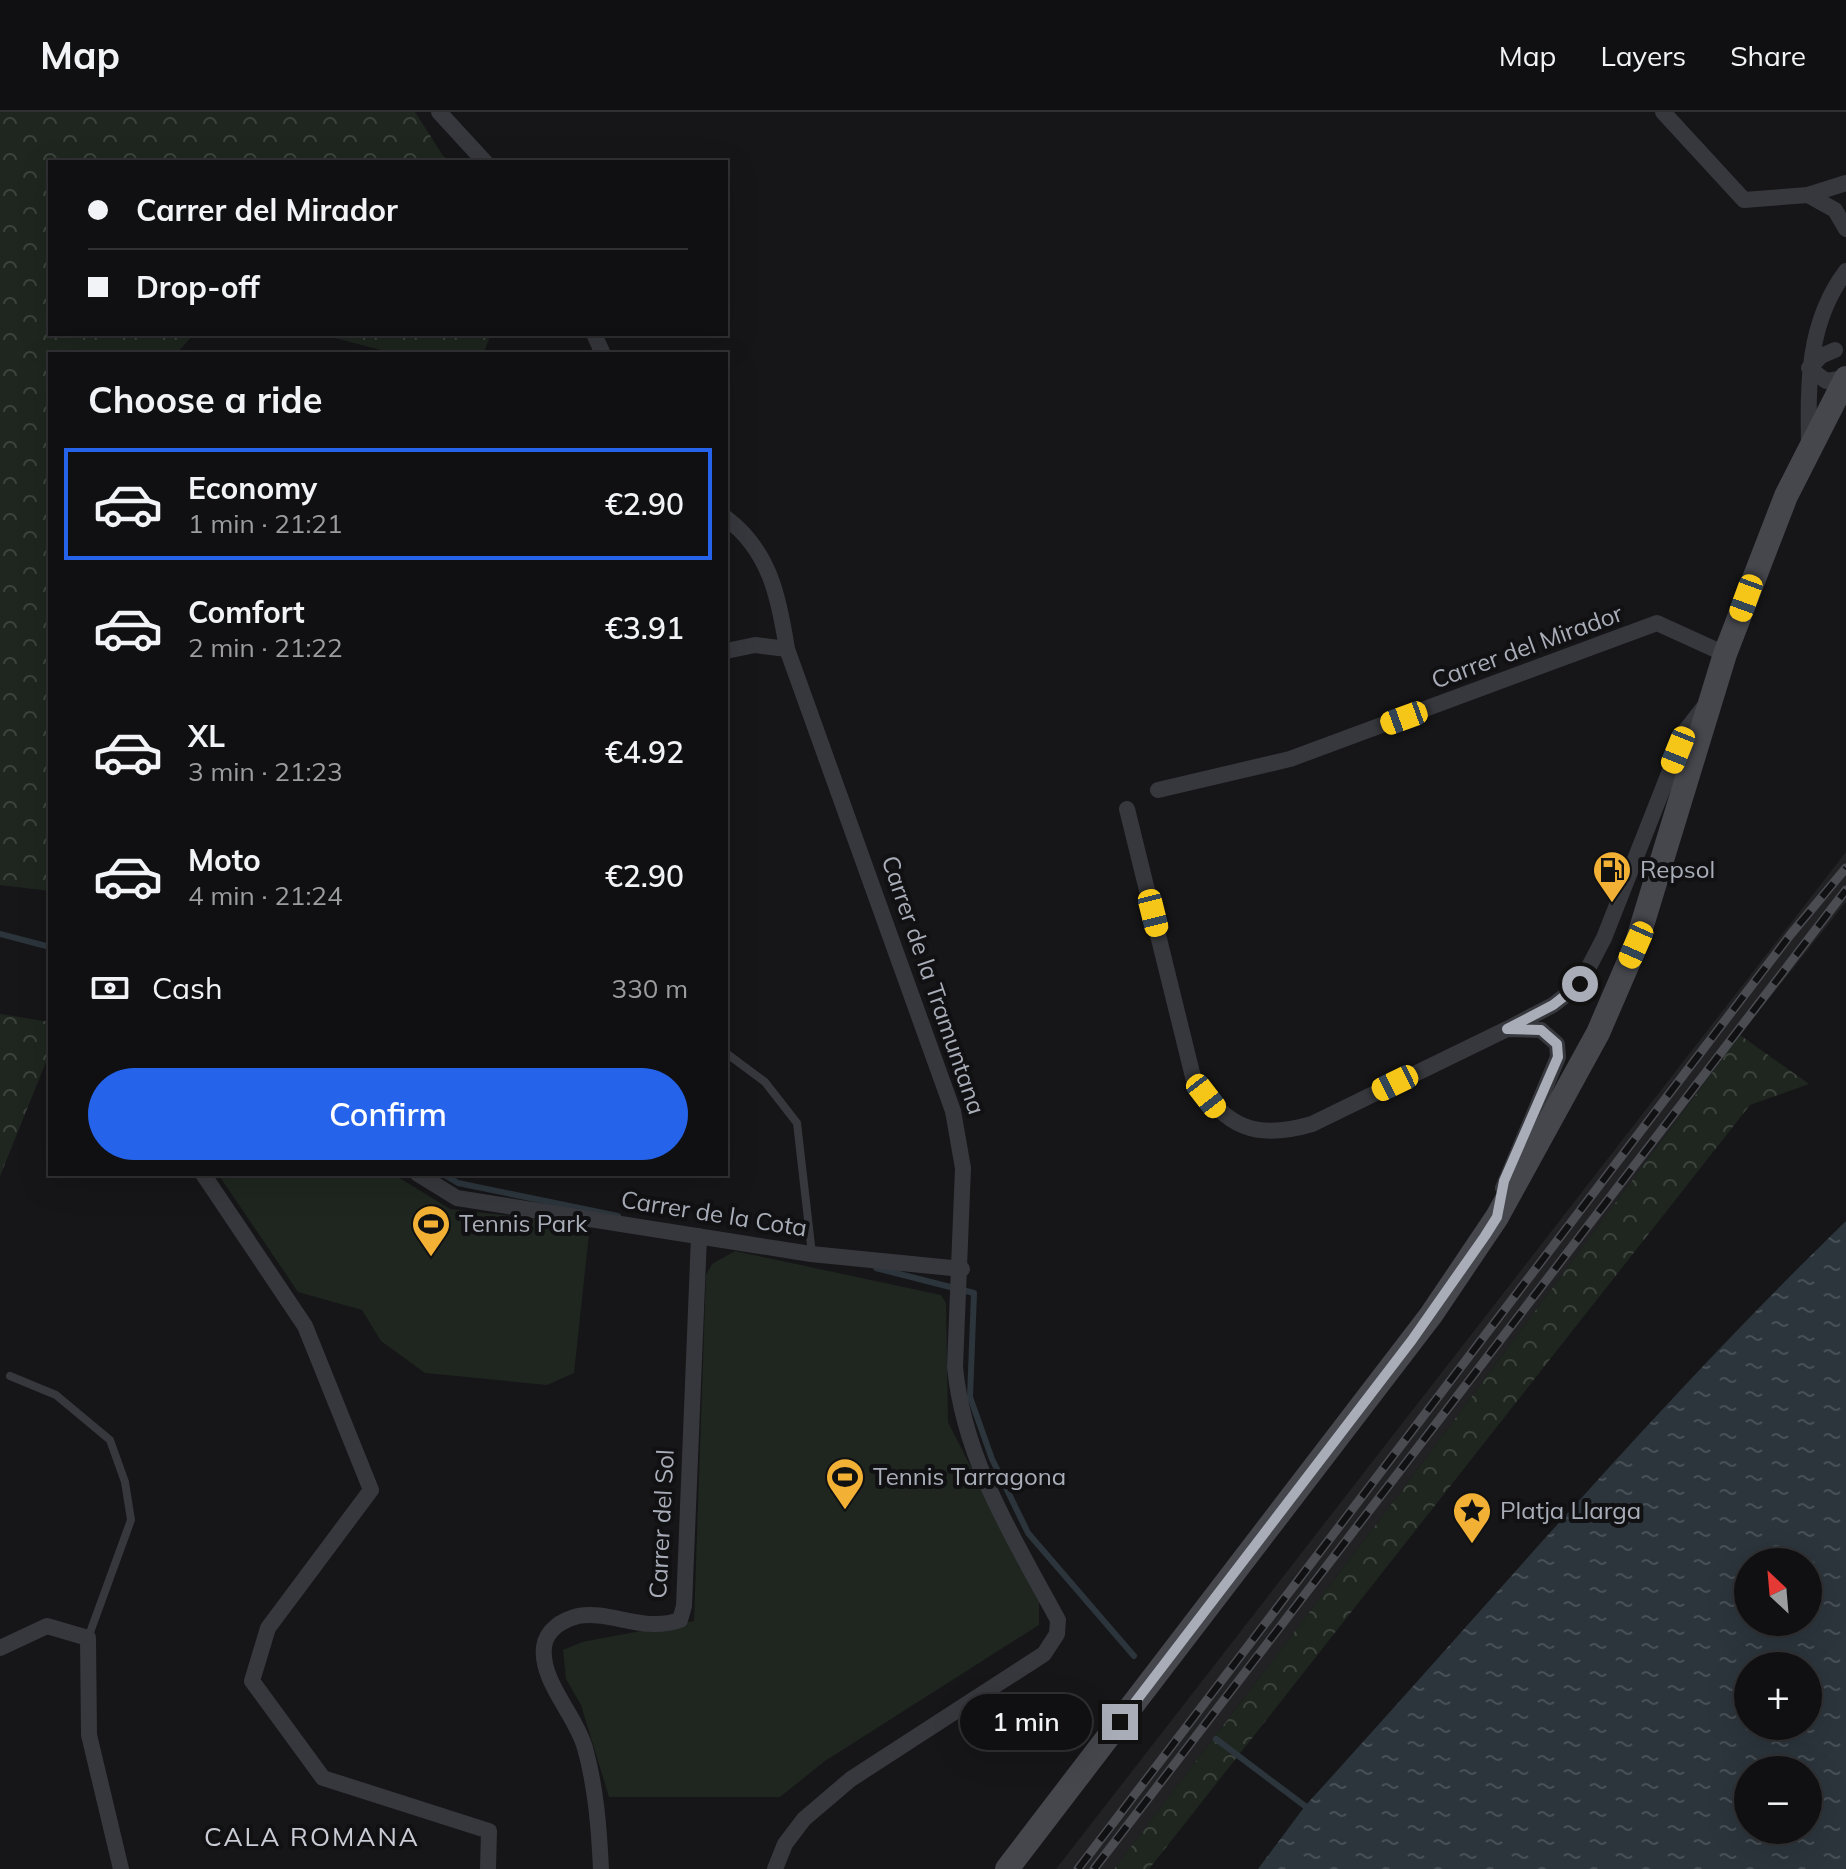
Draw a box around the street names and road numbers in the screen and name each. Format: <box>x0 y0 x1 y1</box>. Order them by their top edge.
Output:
street label: Carrer del Mirador <box>1427 597 1627 695</box>
street label: Carrer de la Tramuntana <box>876 851 992 1118</box>
street label: Carrer de la Cota <box>619 1184 809 1243</box>
street label: Carrer del Sol <box>642 1448 680 1599</box>

